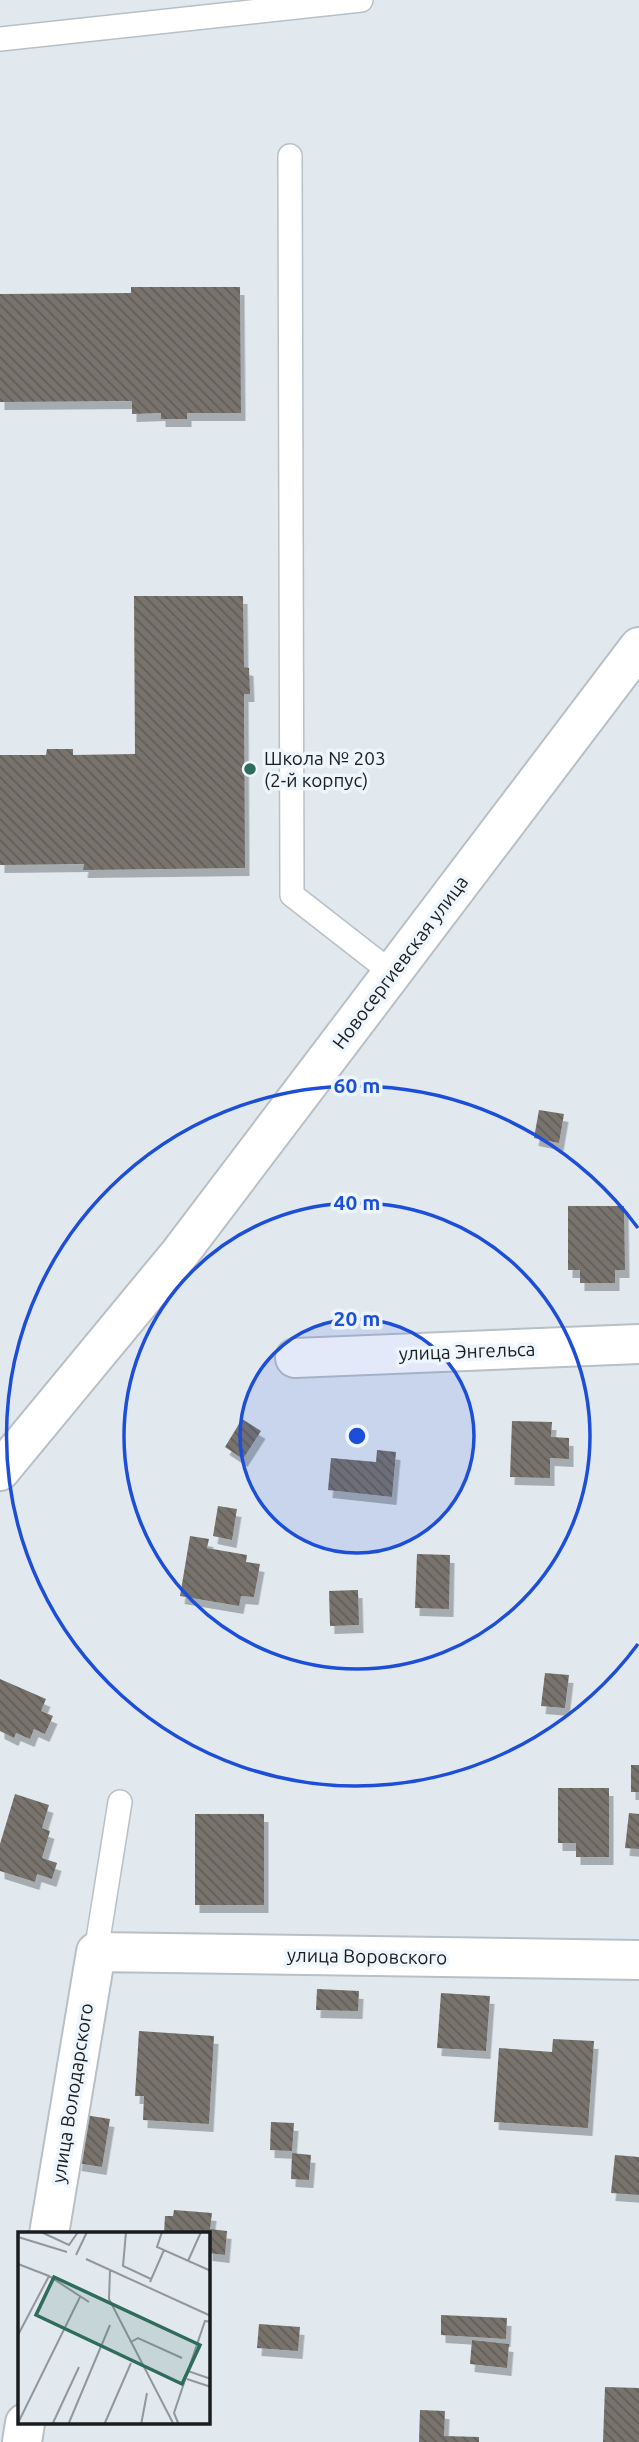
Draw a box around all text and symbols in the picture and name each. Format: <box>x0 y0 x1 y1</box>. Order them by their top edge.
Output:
place label: Школа № 203 (2-й корпус) <box>264 747 386 791</box>
marker: Школа № 203 (2-й корпус) <box>242 761 258 777</box>
street label: Новосергиевская улица <box>328 871 472 1053</box>
text: 60 m <box>334 1073 380 1097</box>
text: 40 m <box>334 1190 380 1214</box>
text: 20 m <box>334 1306 380 1330</box>
street label: улица Энгельса <box>398 1338 536 1364</box>
centre of rings <box>345 1424 369 1448</box>
street label: улица Воровского <box>287 1944 447 1968</box>
street label: улица Володарского <box>47 2001 97 2185</box>
inset map <box>18 2232 210 2424</box>

